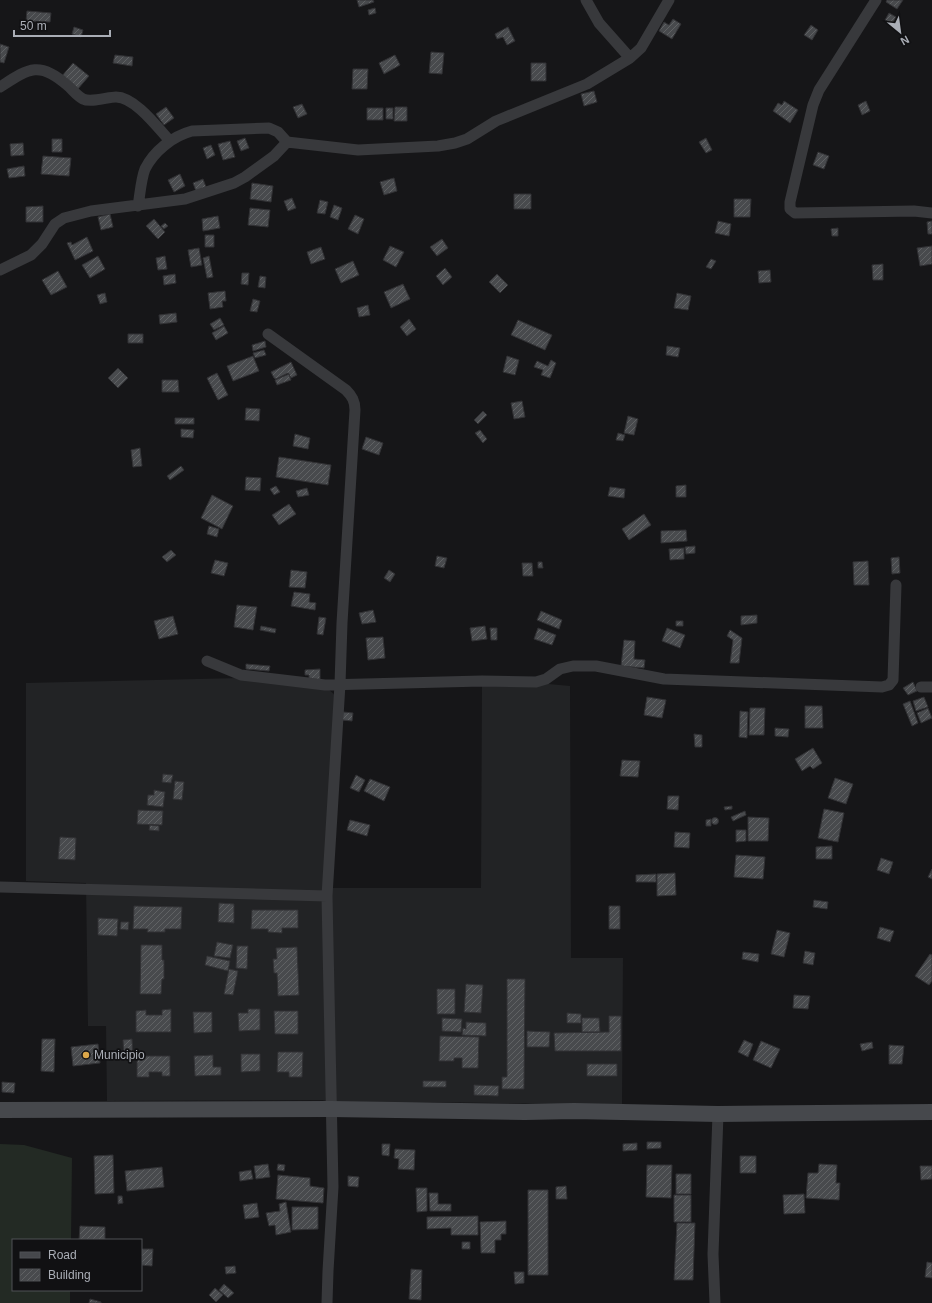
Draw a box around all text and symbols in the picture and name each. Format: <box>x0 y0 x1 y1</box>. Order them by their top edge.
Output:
scale bar <box>14 12 110 38</box>
north arrow <box>880 12 920 52</box>
text: 50 m <box>20 19 47 33</box>
text: N <box>898 34 911 48</box>
place label: Municipio <box>94 1048 145 1062</box>
marker: Municipio <box>81 1050 91 1060</box>
legend <box>12 1239 142 1291</box>
text: Road <box>48 1248 77 1262</box>
text: Building <box>48 1268 91 1282</box>

